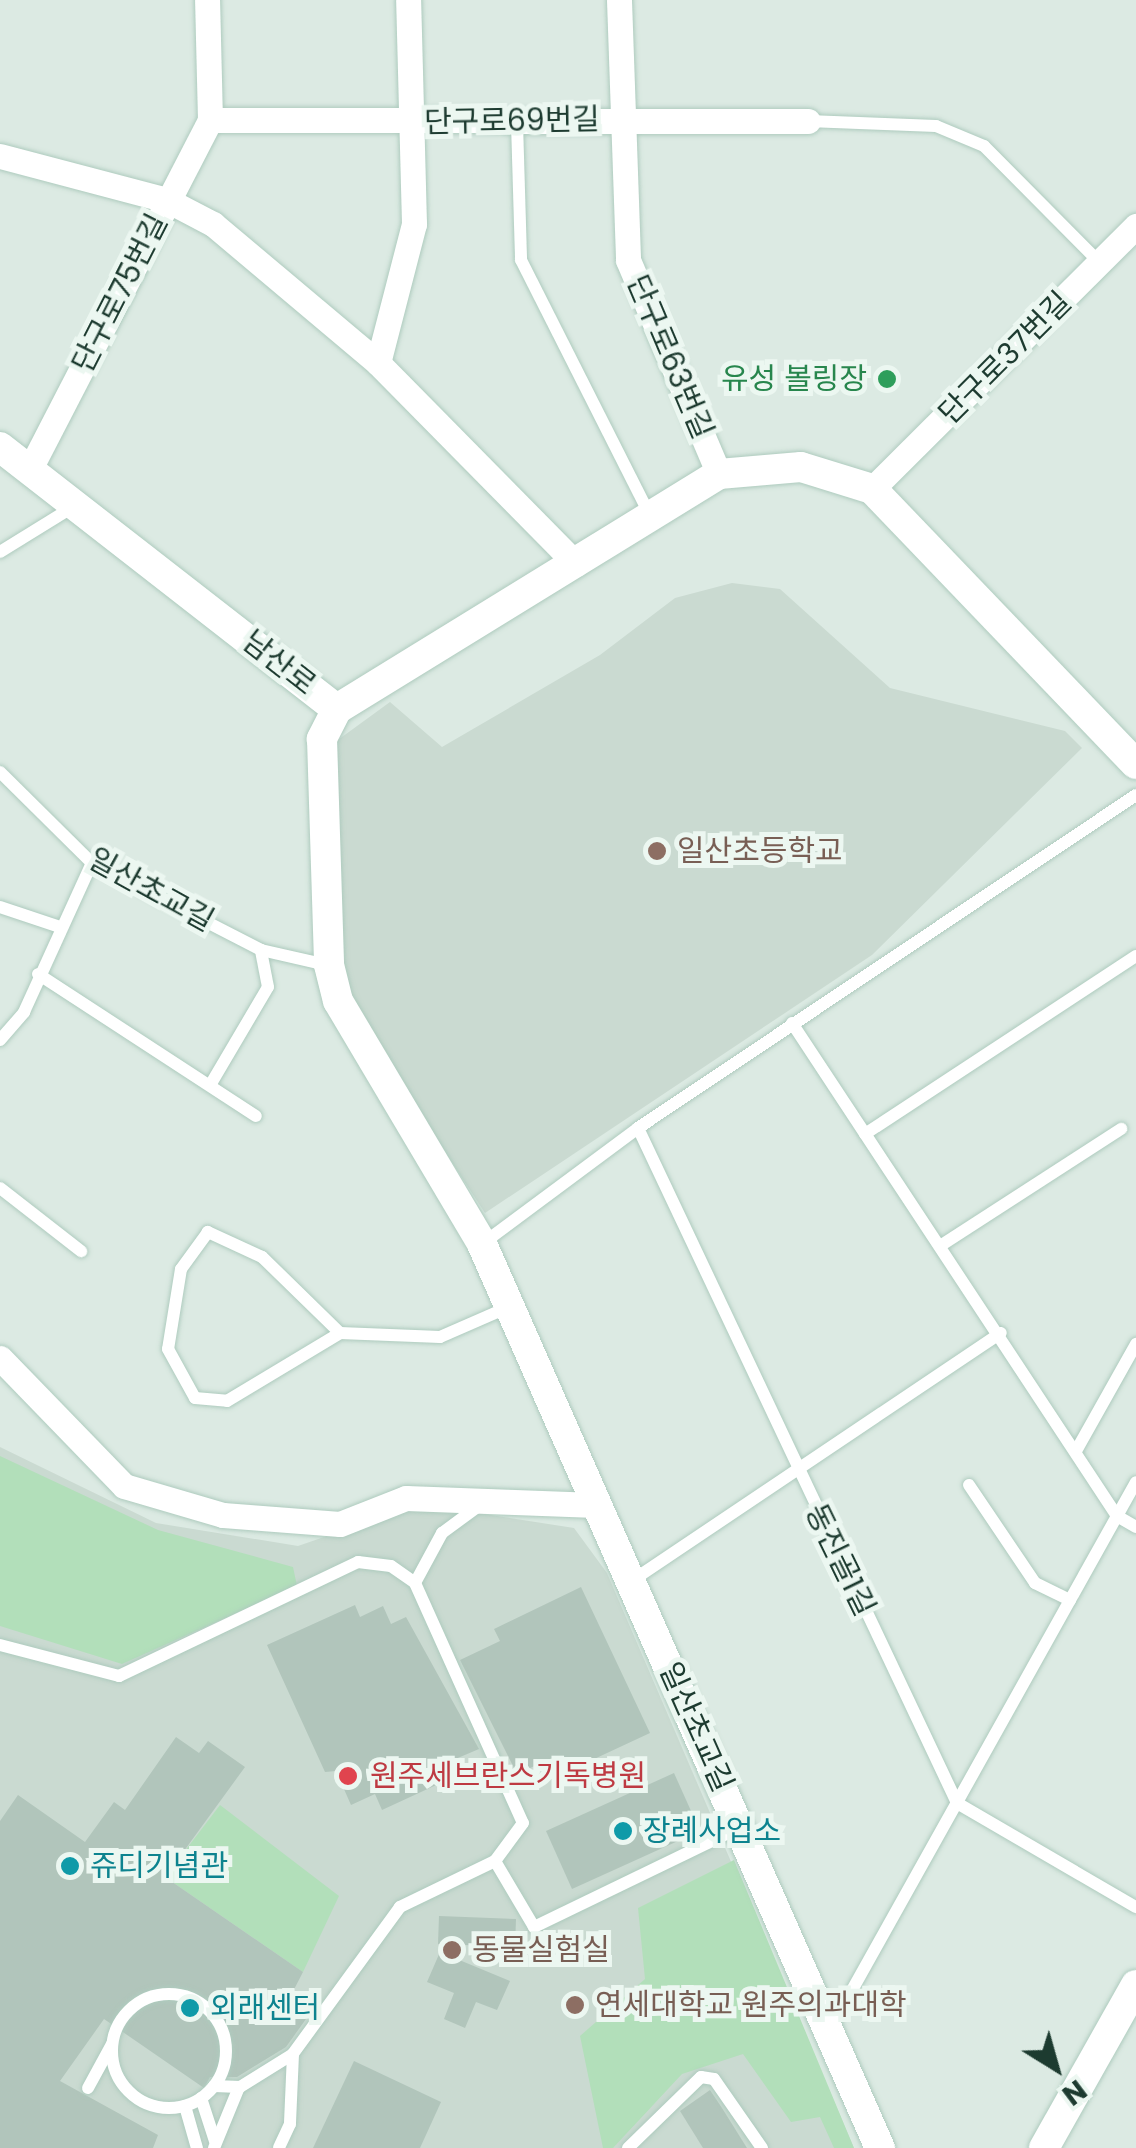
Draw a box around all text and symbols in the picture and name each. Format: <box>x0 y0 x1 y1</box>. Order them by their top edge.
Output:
street label: 단구로69번길 <box>424 101 600 141</box>
street label: 단구로75번길 <box>65 208 175 378</box>
street label: 단구로63번길 <box>619 270 721 444</box>
street label: 단구로37번길 <box>931 284 1079 432</box>
place label: 유성 볼링장 <box>721 361 867 397</box>
marker: 유성 볼링장 <box>876 368 898 390</box>
street label: 남산로 <box>235 623 323 703</box>
place label: 일산초등학교 <box>677 833 843 869</box>
marker: 일산초등학교 <box>646 840 668 862</box>
street label: 일산초교길 <box>82 841 220 939</box>
street label: 동진골1길 <box>798 1498 882 1622</box>
street label: 일산초교길 <box>651 1657 741 1797</box>
place label: 원주세브란스기독병원 <box>370 1758 646 1794</box>
marker: 원주세브란스기독병원 <box>335 1763 361 1789</box>
place label: 장례사업소 <box>643 1813 781 1849</box>
marker: 장례사업소 <box>612 1820 634 1842</box>
place label: 쥬디기념관 <box>90 1848 228 1884</box>
marker: 쥬디기념관 <box>59 1855 81 1877</box>
place label: 동물실험실 <box>472 1932 610 1968</box>
marker: 동물실험실 <box>441 1939 463 1961</box>
place label: 연세대학교 원주의과대학 <box>595 1987 907 2023</box>
place label: 외래센터 <box>210 1990 320 2026</box>
marker: 연세대학교 원주의과대학 <box>564 1994 586 2016</box>
marker: 외래센터 <box>179 1997 201 2019</box>
north arrow <box>1006 2018 1106 2118</box>
text: N <box>1054 2070 1095 2114</box>

